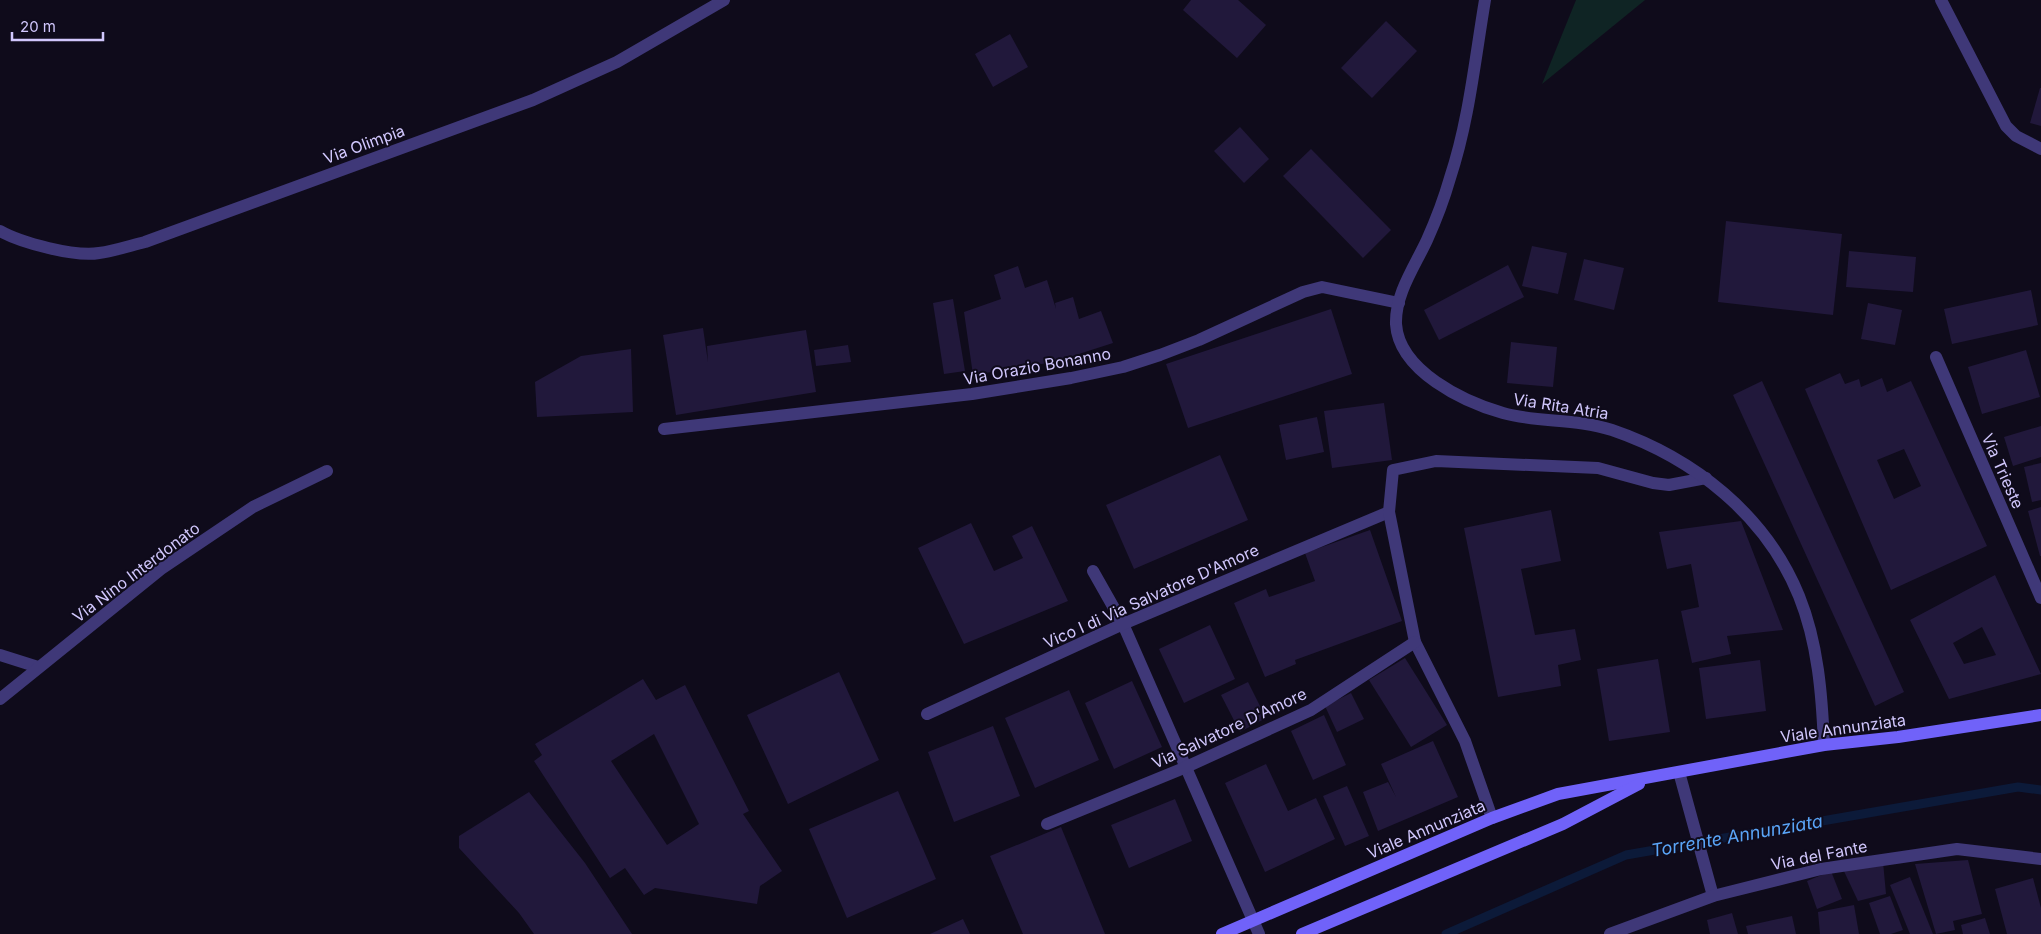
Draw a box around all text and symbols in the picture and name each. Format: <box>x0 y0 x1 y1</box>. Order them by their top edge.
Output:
scale bar <box>12 10 104 42</box>
text: 20 m <box>20 17 56 36</box>
street label: Via Olimpia <box>321 120 407 168</box>
street label: Via Orazio Bonanno <box>962 343 1112 389</box>
street label: Via Rita Atria <box>1512 389 1610 423</box>
street label: Via Trieste <box>1978 430 2028 512</box>
street label: Via Nino Interdonato <box>68 518 204 626</box>
street label: Vico I di Via Salvatore D'Amore <box>1040 539 1262 653</box>
street label: Via Salvatore D'Amore <box>1148 683 1310 773</box>
street label: Viale Annunziata <box>1779 709 1907 747</box>
street label: Viale Annunziata <box>1364 795 1488 863</box>
water label: Torrente Annunziata <box>1649 810 1824 861</box>
street label: Via del Fante <box>1769 836 1869 874</box>

